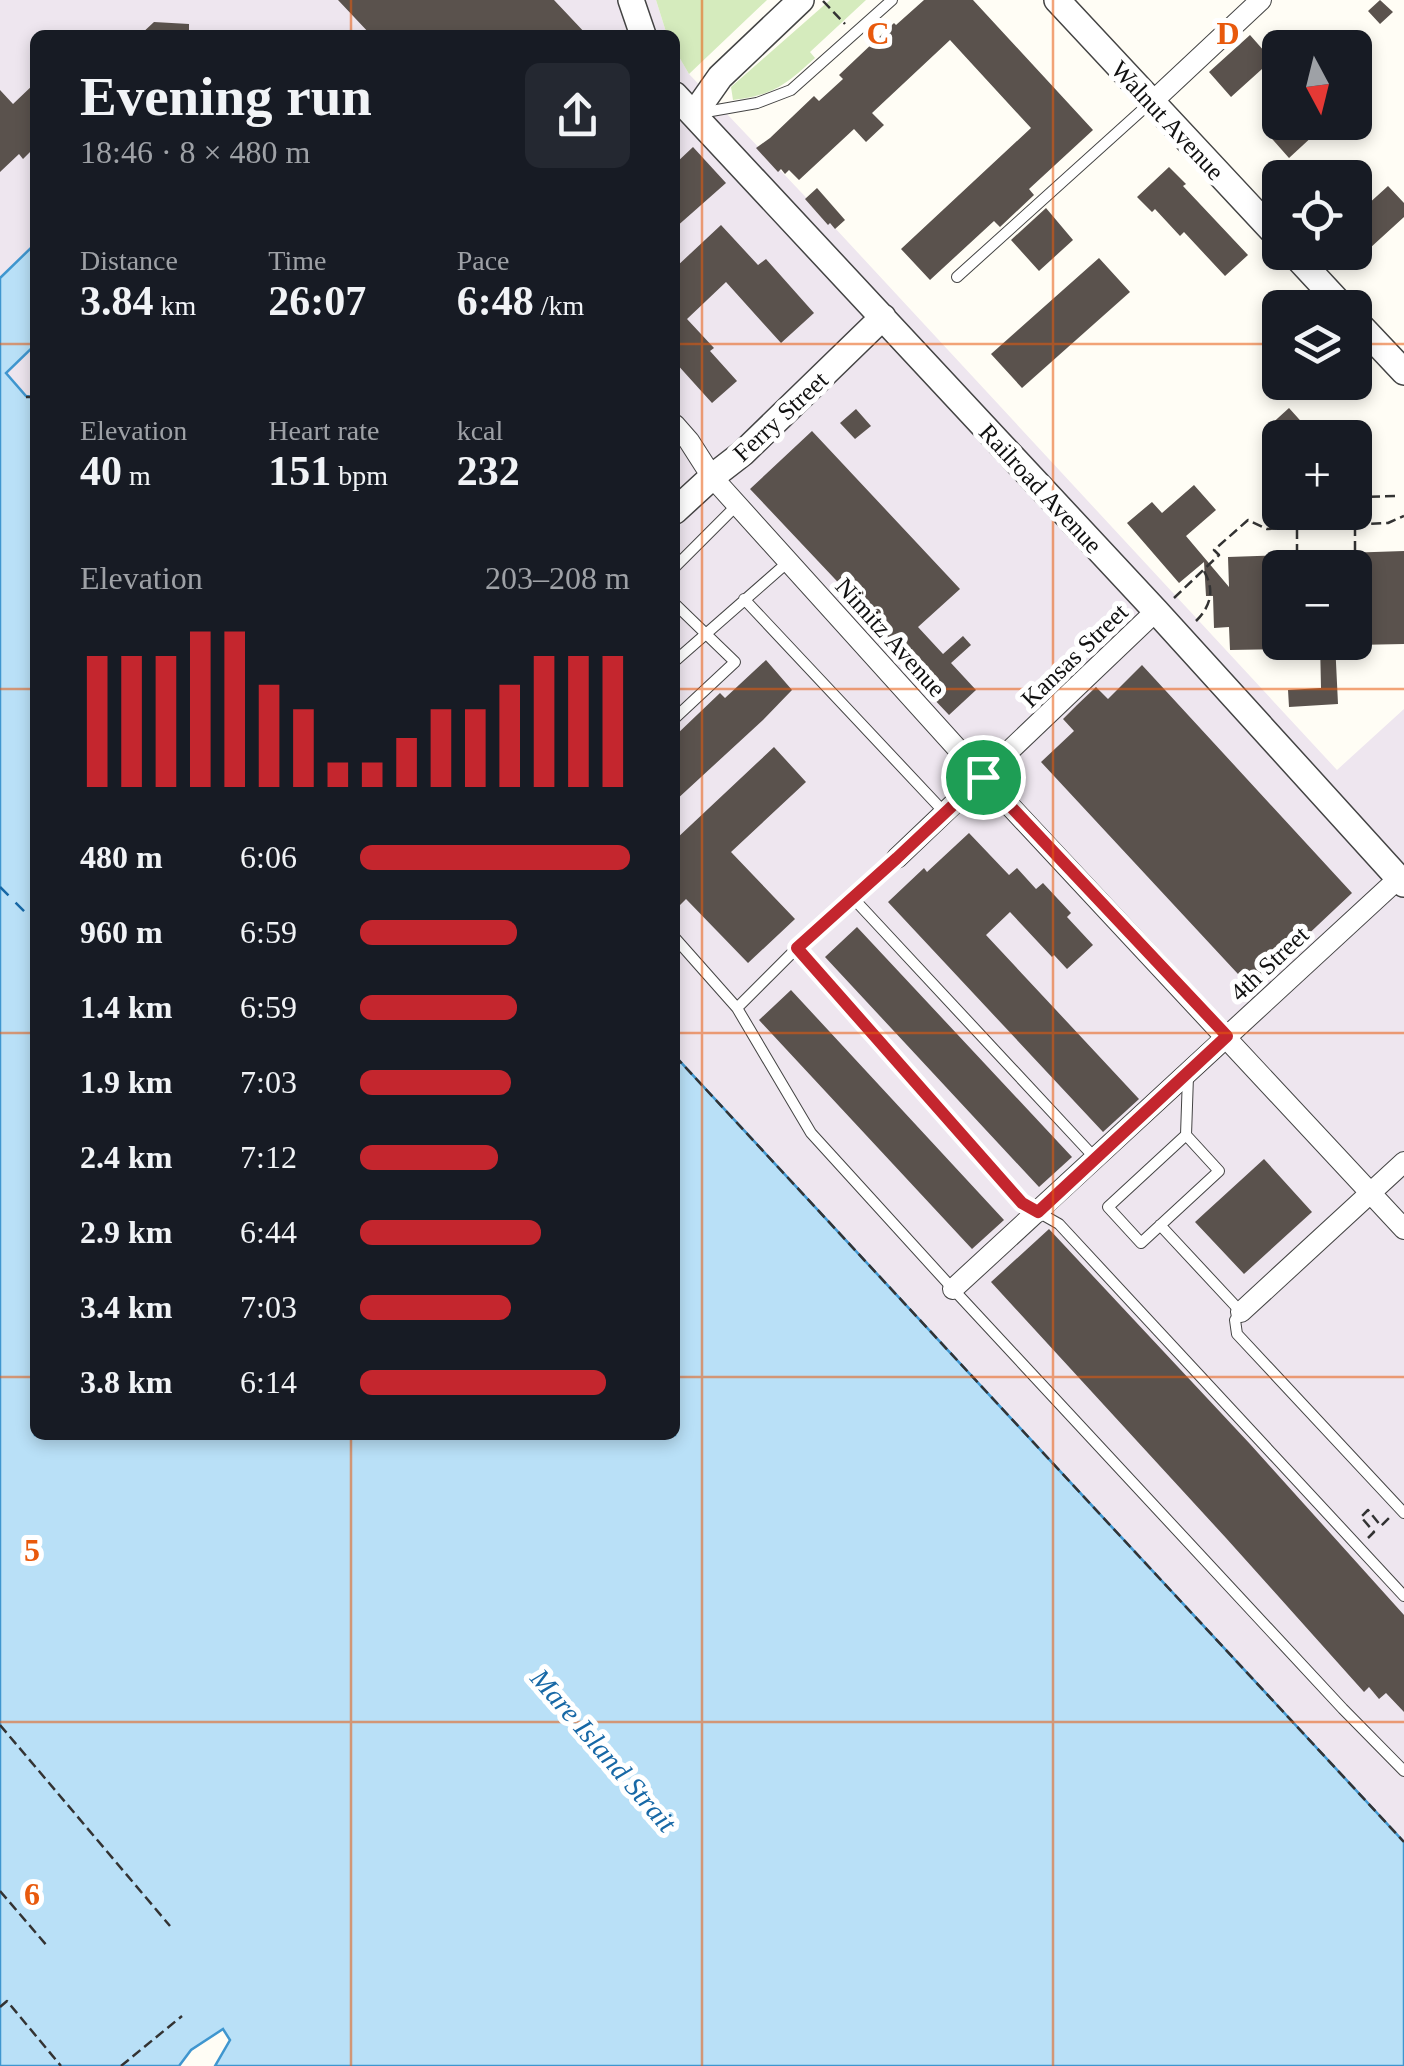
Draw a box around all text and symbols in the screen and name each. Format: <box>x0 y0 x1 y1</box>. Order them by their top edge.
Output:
text: C <box>866 15 890 51</box>
text: D <box>1216 15 1240 51</box>
north arrow <box>1262 30 1372 140</box>
map controls <box>1262 30 1372 660</box>
street label: Walnut Avenue <box>1106 55 1229 185</box>
button: share <box>525 63 630 168</box>
text: Evening run <box>80 66 372 127</box>
text: 18:46 · 8 × 480 m <box>80 134 310 170</box>
button: locate <box>1262 160 1372 270</box>
text: Distance <box>80 245 178 276</box>
text: Time <box>268 245 326 276</box>
text: Pace <box>457 245 510 276</box>
text: 3.84 <box>80 278 154 324</box>
text: 26:07 <box>268 278 366 324</box>
text: 6:48 <box>457 278 534 324</box>
text: km <box>154 290 196 321</box>
text: /km <box>534 290 584 321</box>
button: layers <box>1262 290 1372 400</box>
street label: Ferry Street <box>728 366 833 467</box>
text: Elevation <box>80 415 187 446</box>
text: Heart rate <box>268 415 379 446</box>
text: kcal <box>457 415 503 446</box>
street label: Railroad Avenue <box>974 418 1107 559</box>
button: + <box>1262 420 1372 530</box>
text: 40 <box>80 448 122 494</box>
text: 151 <box>268 448 331 494</box>
text: 232 <box>457 448 520 494</box>
text: m <box>122 460 151 491</box>
text: bpm <box>331 460 388 491</box>
button: − <box>1262 550 1372 660</box>
text: Elevation <box>80 560 203 596</box>
text: 203–208 m <box>485 560 630 596</box>
street label: Nimitz Avenue <box>830 572 951 702</box>
street label: Kansas Street <box>1016 598 1133 713</box>
pin <box>941 735 1026 820</box>
icon: arrive <box>956 750 1011 805</box>
text: 480 m <box>80 839 163 875</box>
text: 6:06 <box>240 839 297 875</box>
text: 960 m <box>80 914 163 950</box>
text: 6:59 <box>240 914 297 950</box>
street label: 4th Street <box>1225 921 1314 1006</box>
text: 1.4 km <box>80 989 172 1025</box>
text: 6:59 <box>240 989 297 1025</box>
text: 1.9 km <box>80 1064 172 1100</box>
text: 7:03 <box>240 1064 297 1100</box>
text: 2.4 km <box>80 1139 172 1175</box>
text: 7:12 <box>240 1139 297 1175</box>
text: 2.9 km <box>80 1214 172 1250</box>
text: 6:44 <box>240 1214 297 1250</box>
text: 3.4 km <box>80 1289 172 1325</box>
text: 7:03 <box>240 1289 297 1325</box>
text: 3.8 km <box>80 1364 172 1400</box>
text: 6:14 <box>240 1364 297 1400</box>
text: 5 <box>24 1532 40 1568</box>
water label: Mare Island Strait <box>524 1662 684 1839</box>
text: 6 <box>24 1876 40 1912</box>

